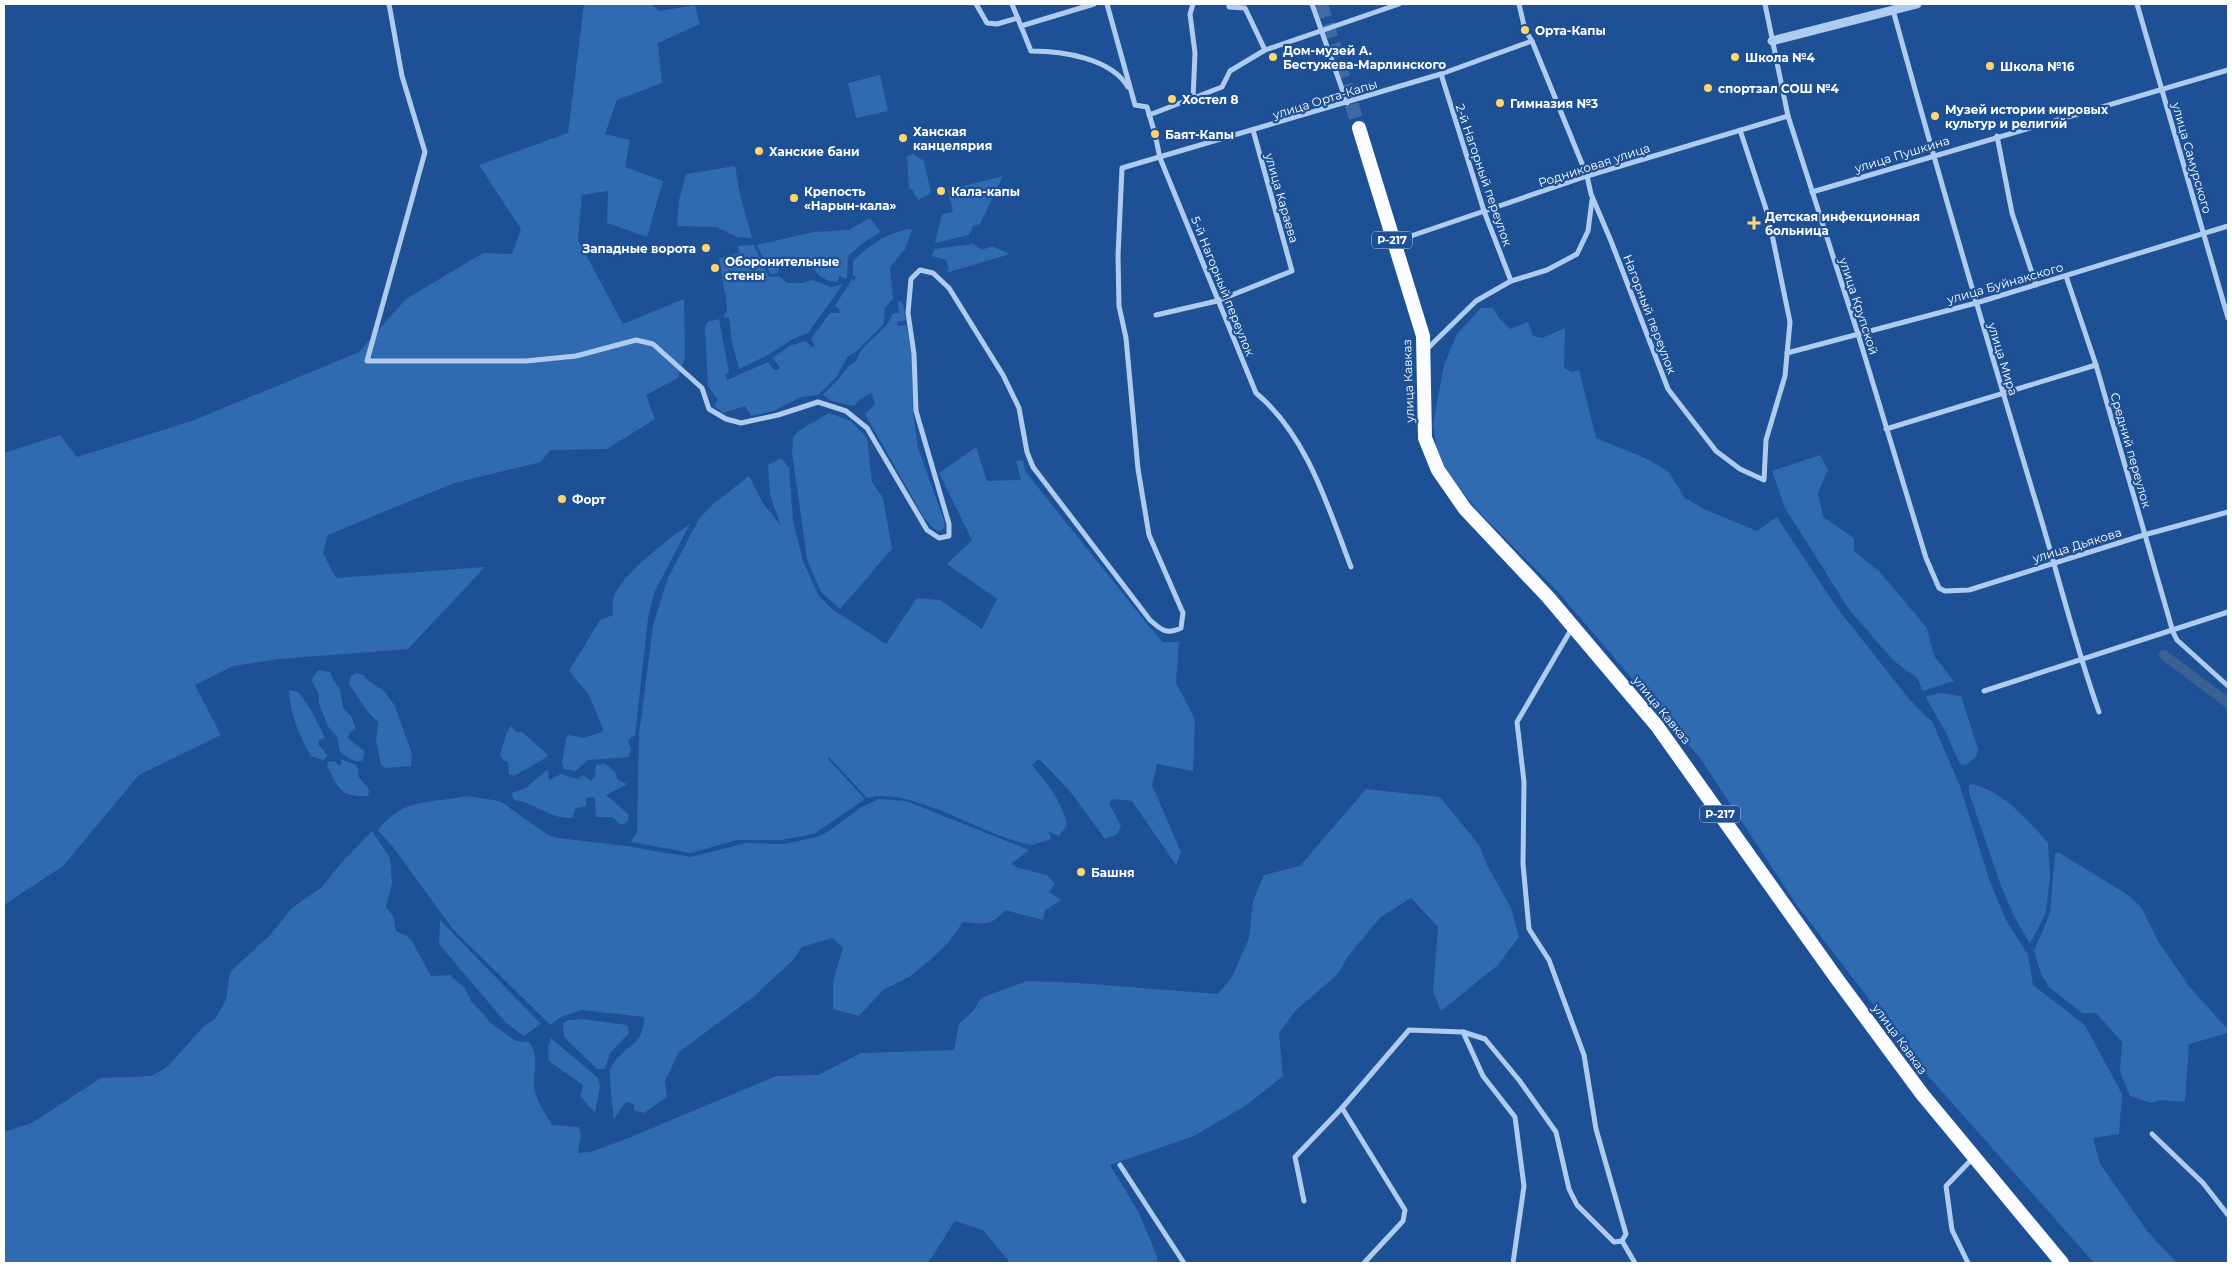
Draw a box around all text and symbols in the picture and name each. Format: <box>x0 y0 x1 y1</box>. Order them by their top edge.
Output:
place label: Орта-Капы <box>1535 23 1606 38</box>
marker: Орта-Капы <box>1519 24 1531 36</box>
place label: Дом-музей А. Бестужева-Марлинского <box>1283 43 1446 72</box>
place label: Школа №4 <box>1745 50 1816 65</box>
marker: Дом-музей А. Бестужева-Марлинского <box>1267 51 1279 63</box>
marker: Школа №4 <box>1729 51 1741 63</box>
place label: Школа №16 <box>2000 59 2075 74</box>
marker: Школа №16 <box>1984 60 1996 72</box>
street label: улица Орта-Капы <box>1270 76 1379 122</box>
place label: спортзал СОШ №4 <box>1718 81 1840 96</box>
marker: спортзал СОШ №4 <box>1702 82 1714 94</box>
place label: Хостел 8 <box>1182 92 1238 107</box>
marker: Хостел 8 <box>1166 93 1178 105</box>
place label: Гимназия №3 <box>1510 96 1598 111</box>
marker: Гимназия №3 <box>1494 97 1506 109</box>
street label: улица Самурского <box>2169 100 2215 216</box>
street label: 2-й Нагорный переулок <box>1453 102 1515 248</box>
place label: Музей истории мировых культур и религий <box>1945 102 2109 131</box>
marker: Музей истории мировых культур и религий <box>1929 110 1941 122</box>
place label: Ханская канцелярия <box>913 124 992 153</box>
place label: Баят-Капы <box>1165 127 1234 142</box>
marker: Баят-Капы <box>1149 128 1161 140</box>
marker: Ханская канцелярия <box>897 132 909 144</box>
street label: улица Пушкина <box>1852 132 1951 176</box>
street label: Родниковая улица <box>1536 140 1652 190</box>
place label: Ханские бани <box>769 144 860 159</box>
marker: Ханские бани <box>753 145 765 157</box>
street label: улица Караева <box>1262 150 1302 245</box>
place label: Крепость «Нарын-кала» <box>804 184 897 213</box>
place label: Кала-капы <box>951 184 1020 199</box>
marker: Кала-капы <box>935 185 947 197</box>
marker: Крепость «Нарын-кала» <box>788 192 800 204</box>
place label: Детская инфекционная больница <box>1765 209 1920 238</box>
street label: 5-й Нагорный переулок <box>1188 214 1258 358</box>
marker: Детская инфекционная больница <box>1747 216 1761 230</box>
road number: Р-217 <box>1372 232 1412 248</box>
place label: Западные ворота <box>581 241 696 256</box>
marker: Западные ворота <box>700 242 712 254</box>
street label: Нагорный переулок <box>1620 252 1680 376</box>
place label: Оборонительные стены <box>725 254 840 283</box>
street label: улица Крупской <box>1836 255 1882 356</box>
street label: улица Буйнакского <box>1944 259 2065 307</box>
marker: Оборонительные стены <box>709 262 721 274</box>
street label: улица Мира <box>1984 320 2021 397</box>
street label: улица Кавказ <box>1399 339 1417 424</box>
street label: Средний переулок <box>2107 391 2155 509</box>
place label: Форт <box>572 492 606 507</box>
marker: Форт <box>556 493 568 505</box>
street label: улица Дьякова <box>2030 524 2123 566</box>
street label: улица Кавказ <box>1629 672 1694 747</box>
road number: Р-217 <box>1700 806 1740 822</box>
place label: Башня <box>1091 865 1135 880</box>
marker: Башня <box>1075 866 1087 878</box>
street label: улица Кавказ <box>1869 1000 1931 1077</box>

